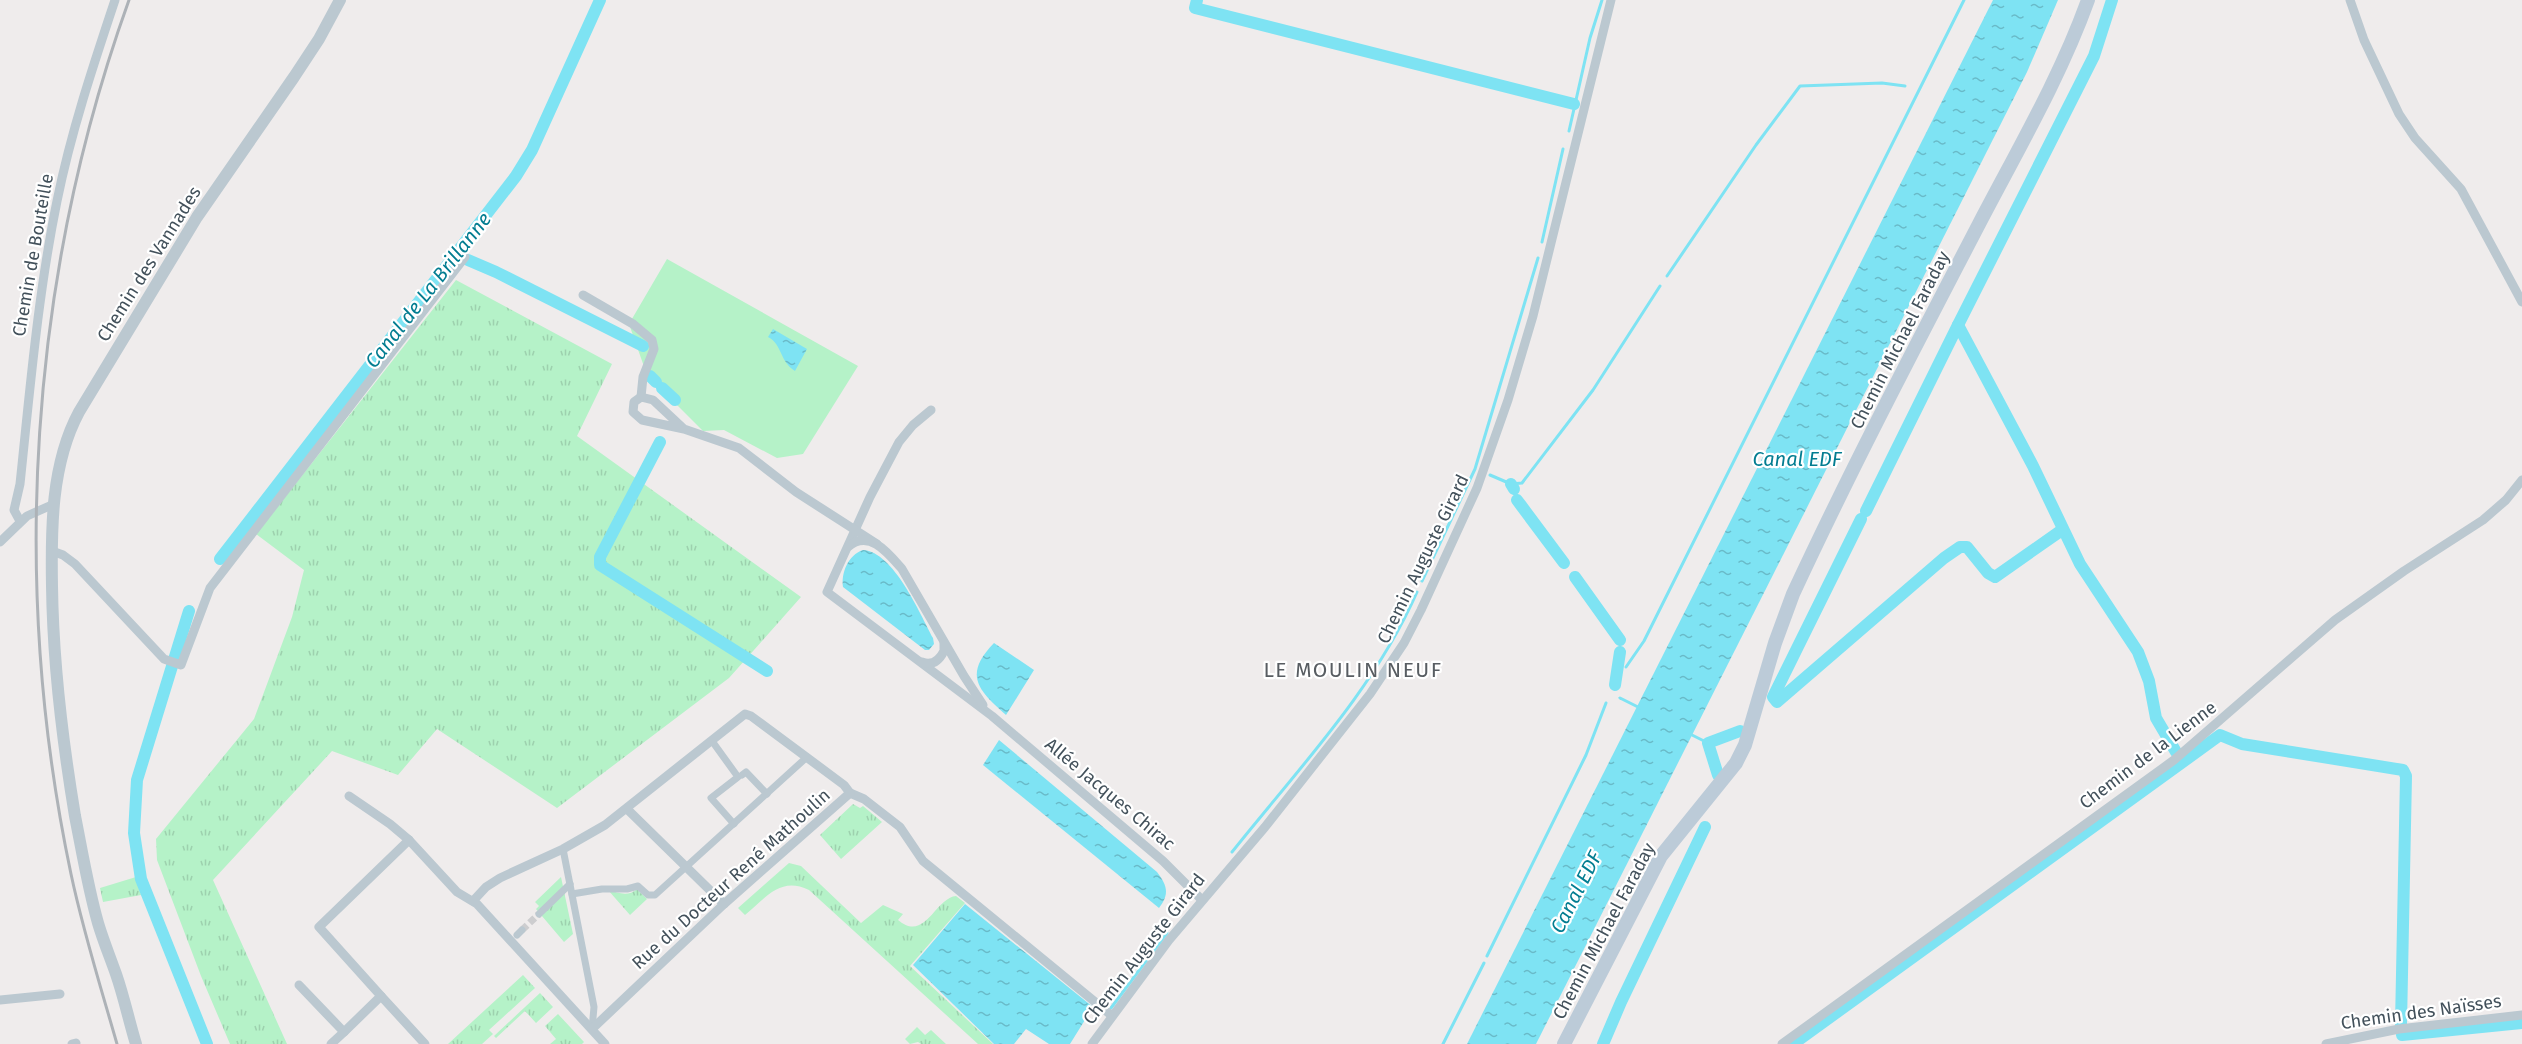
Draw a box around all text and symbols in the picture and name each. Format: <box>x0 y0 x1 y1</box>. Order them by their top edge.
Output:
street label: Chemin de Bouteille <box>8 172 58 338</box>
street label: Chemin des Vannades <box>92 182 206 346</box>
water label: Canal de La Brillanne <box>360 207 496 373</box>
street label: Chemin Michael Faraday <box>1846 247 1955 433</box>
water label: Canal EDF <box>1752 447 1843 471</box>
street label: Chemin Auguste Girard <box>1372 471 1474 647</box>
district label: LE MOULIN NEUF <box>1263 657 1443 683</box>
street label: Chemin de la Lienne <box>2075 696 2221 814</box>
street label: Allée Jacques Chirac <box>1040 733 1180 855</box>
street label: Rue du Docteur René Mathoulin <box>627 784 835 974</box>
street label: Chemin Michael Faraday <box>1548 839 1660 1023</box>
water label: Canal EDF <box>1545 846 1607 937</box>
street label: Chemin Auguste Girard <box>1078 869 1210 1029</box>
street label: Chemin des Naïsses <box>2339 990 2503 1034</box>

